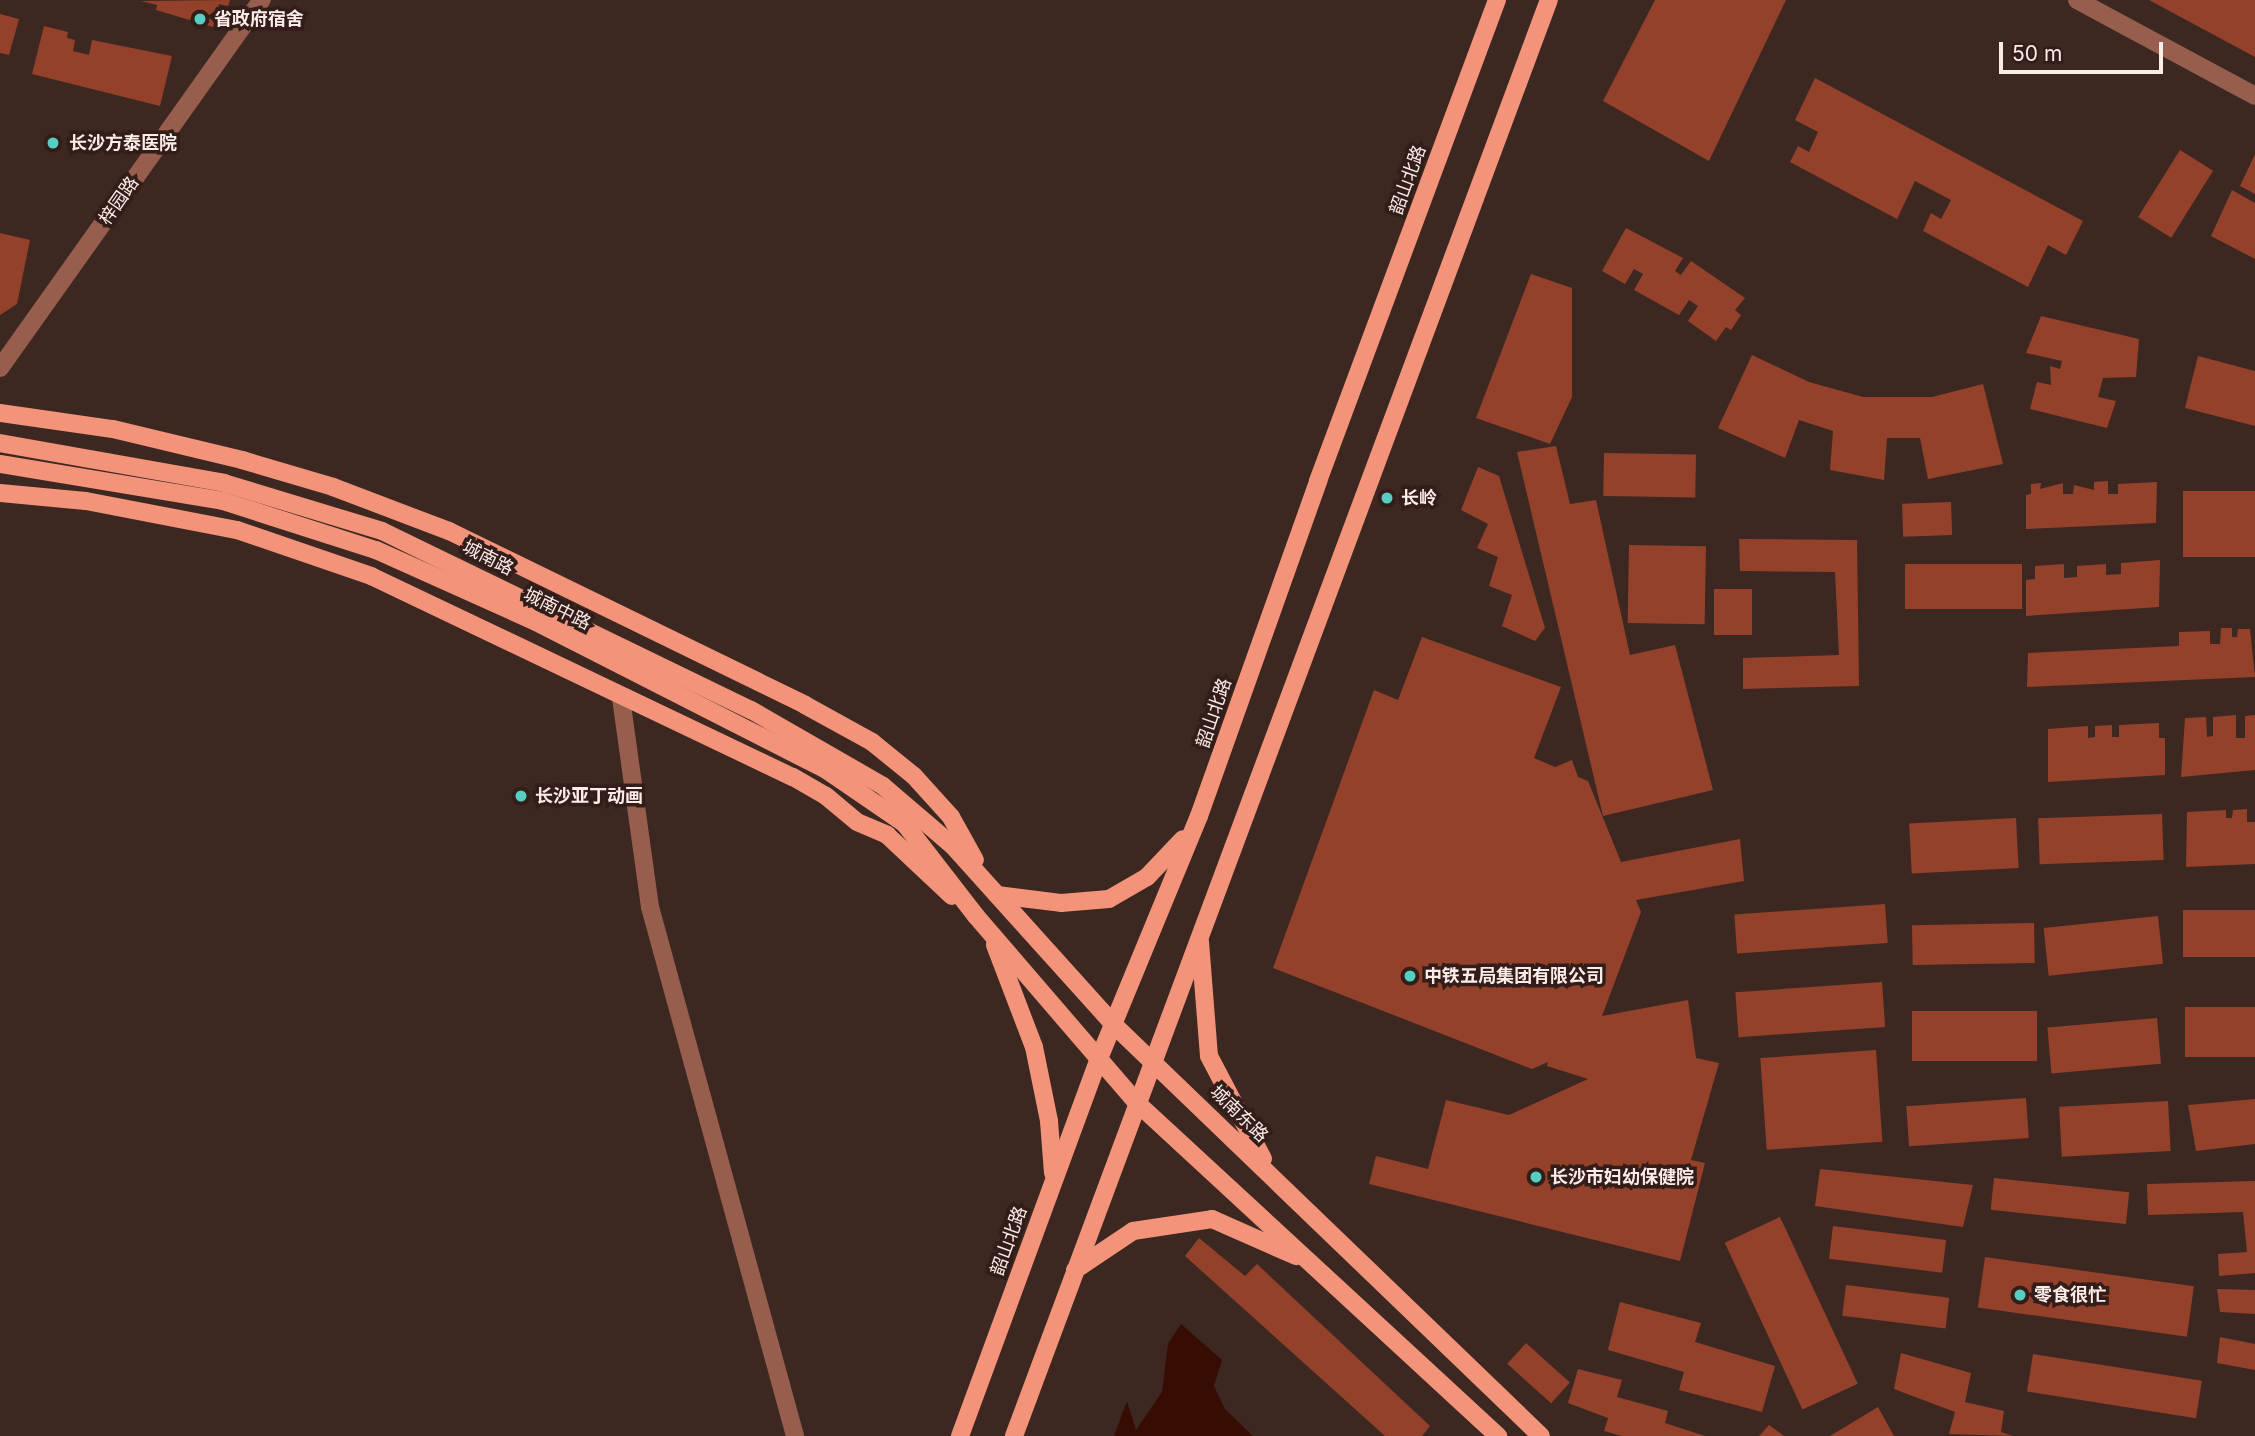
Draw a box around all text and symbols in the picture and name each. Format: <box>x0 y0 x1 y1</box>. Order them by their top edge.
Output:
place label: 省政府宿舍 <box>214 8 304 30</box>
marker: 省政府宿舍 <box>192 11 208 27</box>
scale bar <box>2003 28 2168 72</box>
text: 50 m <box>2012 41 2062 66</box>
place label: 长沙方泰医院 <box>69 132 177 154</box>
marker: 长沙方泰医院 <box>43 133 63 153</box>
street label: 韶山北路 <box>1386 142 1430 218</box>
street label: 梓园路 <box>95 173 143 229</box>
place label: 长岭 <box>1401 487 1437 509</box>
marker: 长岭 <box>1379 490 1395 506</box>
street label: 城南路 <box>459 536 517 580</box>
street label: 城南中路 <box>520 584 594 634</box>
street label: 韶山北路 <box>1192 675 1236 751</box>
place label: 长沙亚丁动画 <box>535 785 643 807</box>
marker: 长沙亚丁动画 <box>513 788 529 804</box>
place label: 中铁五局集团有限公司 <box>1424 965 1604 987</box>
marker: 中铁五局集团有限公司 <box>1402 968 1418 984</box>
street label: 城南东路 <box>1206 1081 1272 1147</box>
place label: 长沙市妇幼保健院 <box>1550 1166 1694 1188</box>
marker: 长沙市妇幼保健院 <box>1528 1169 1544 1185</box>
street label: 韶山北路 <box>987 1203 1031 1279</box>
place label: 零食很忙 <box>2034 1284 2106 1306</box>
marker: 零食很忙 <box>2012 1287 2028 1303</box>

